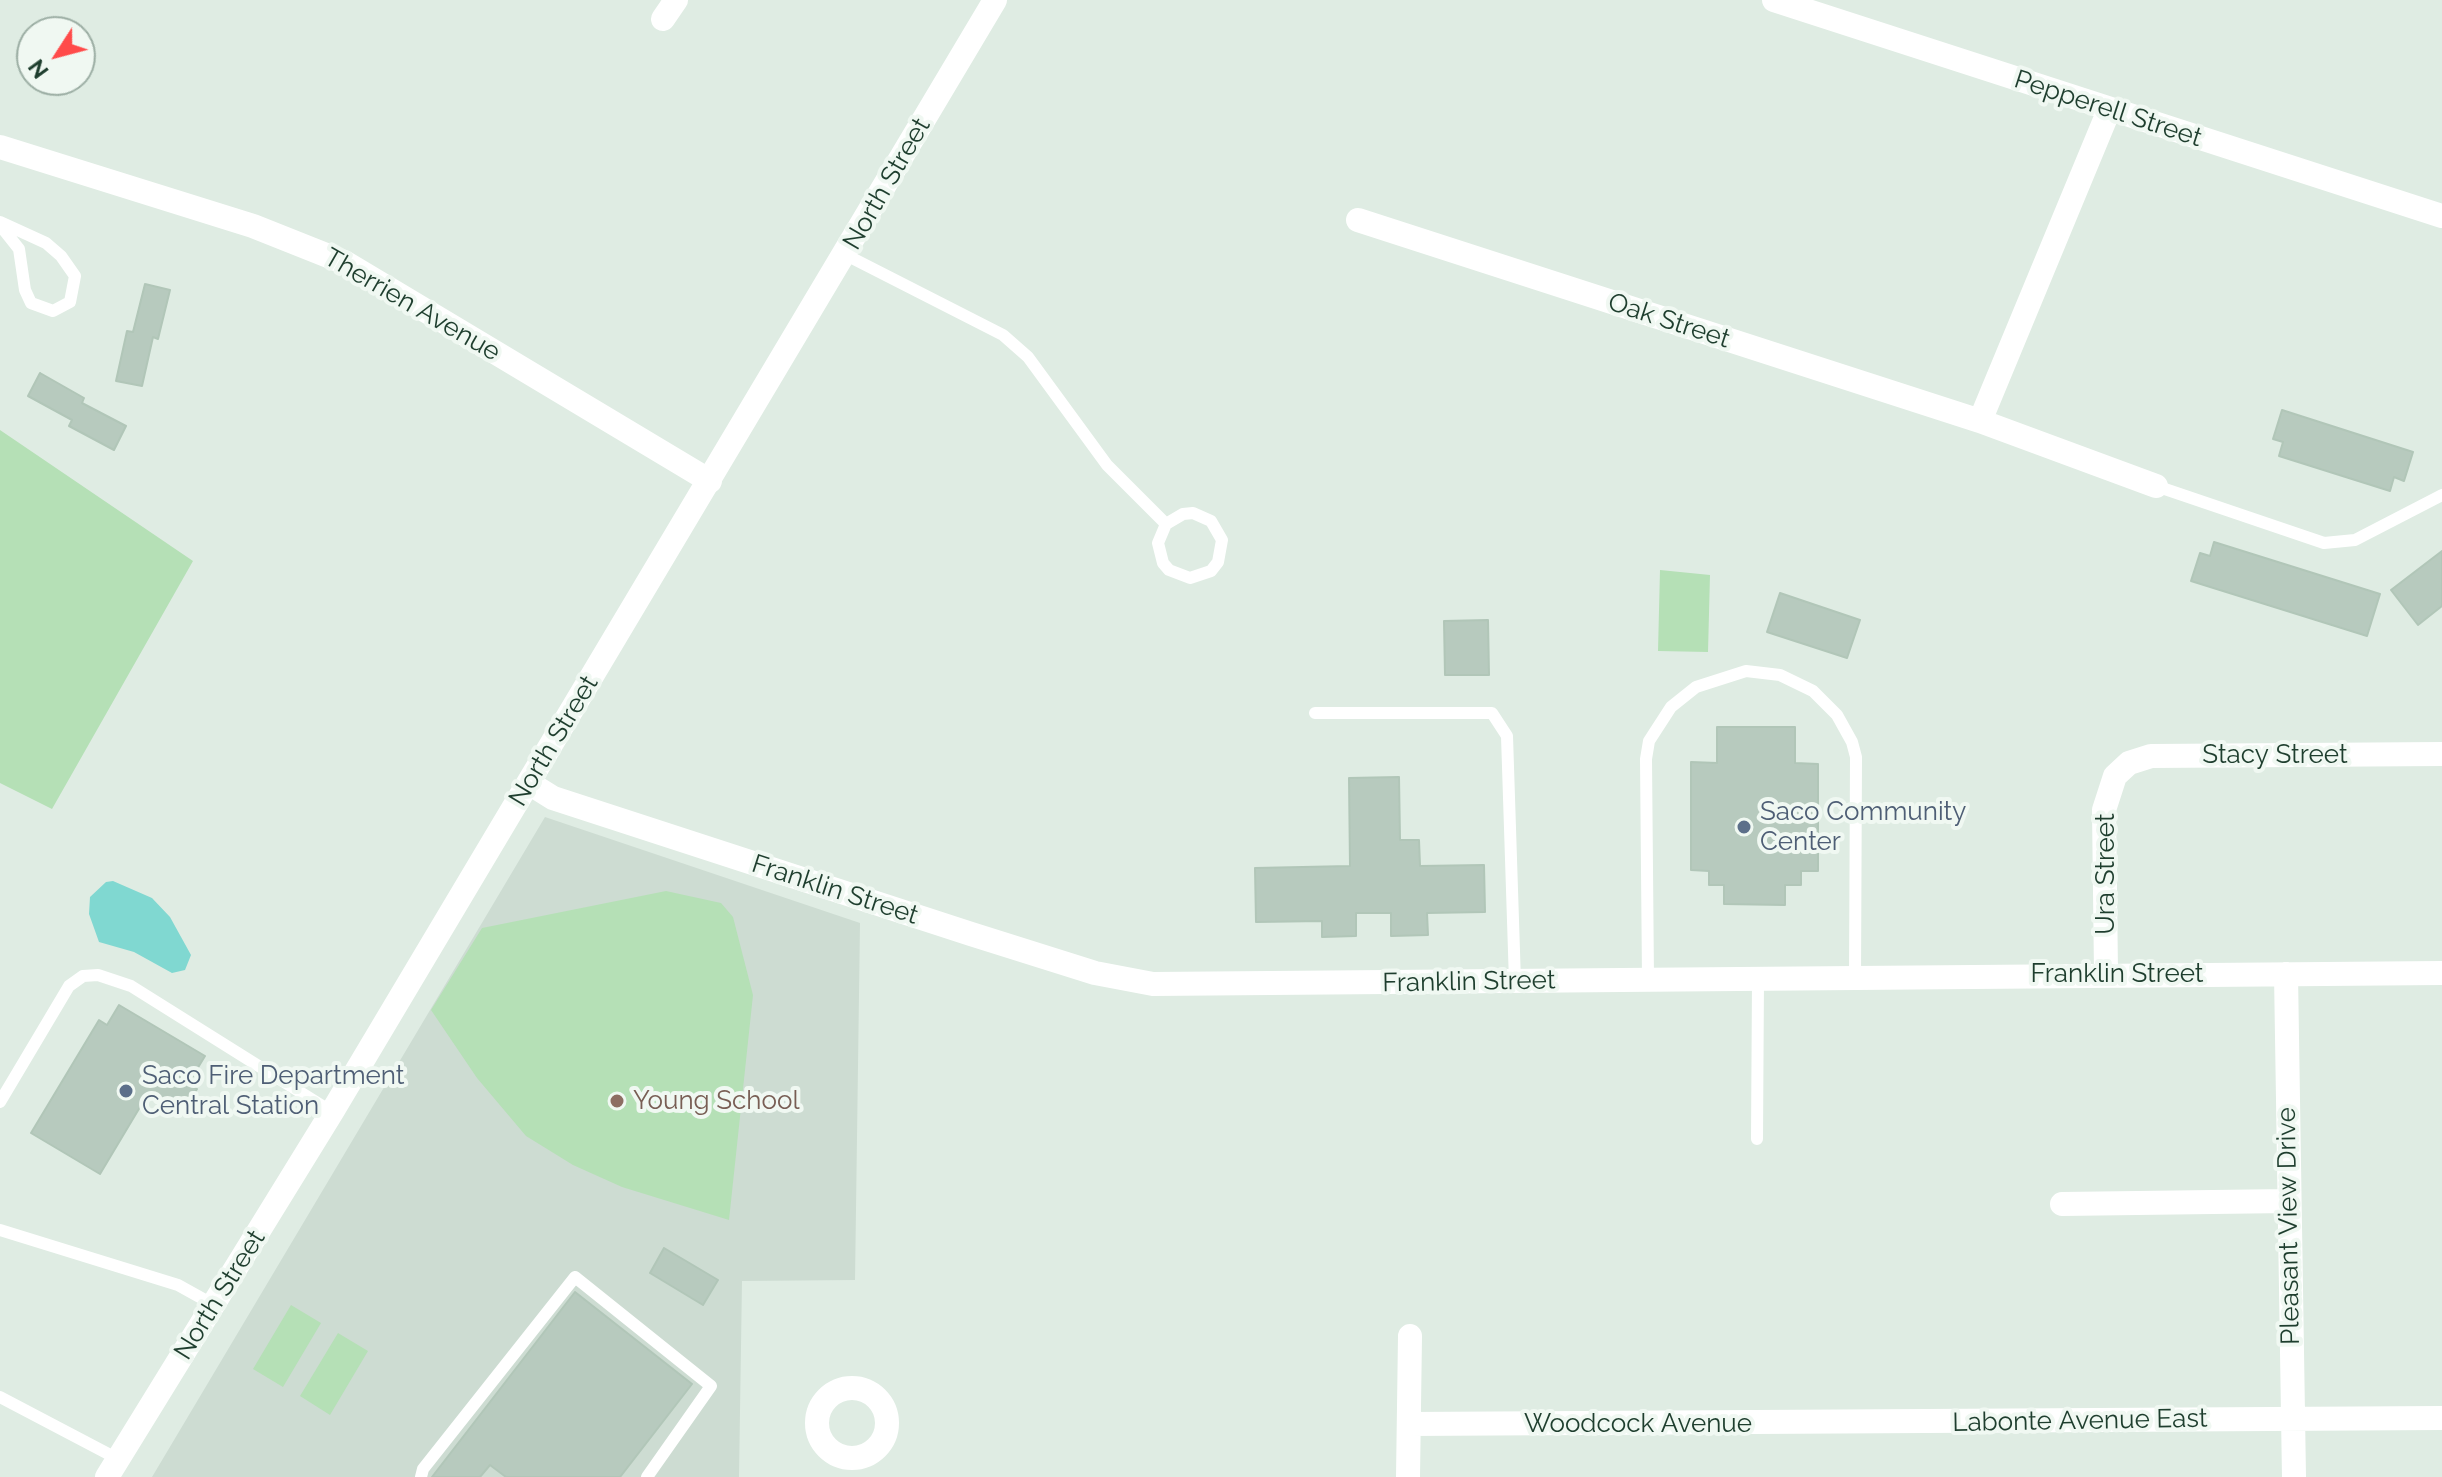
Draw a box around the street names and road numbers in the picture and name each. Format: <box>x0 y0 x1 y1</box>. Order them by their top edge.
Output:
street label: Pepperell Street <box>2010 64 2206 154</box>
street label: North Street <box>837 113 937 255</box>
street label: Therrien Avenue <box>318 242 506 368</box>
street label: Oak Street <box>1604 287 1734 355</box>
street label: North Street <box>503 670 605 812</box>
street label: Stacy Street <box>2202 739 2348 771</box>
street label: Ura Street <box>2090 813 2122 935</box>
street label: Franklin Street <box>748 848 922 932</box>
street label: Franklin Street <box>2030 958 2204 990</box>
street label: Franklin Street <box>1382 965 1556 999</box>
street label: Pleasant View Drive <box>2271 1107 2307 1345</box>
street label: North Street <box>168 1224 272 1366</box>
street label: Labonte Avenue East <box>1952 1403 2208 1439</box>
street label: Woodcock Avenue <box>1524 1408 1752 1440</box>

